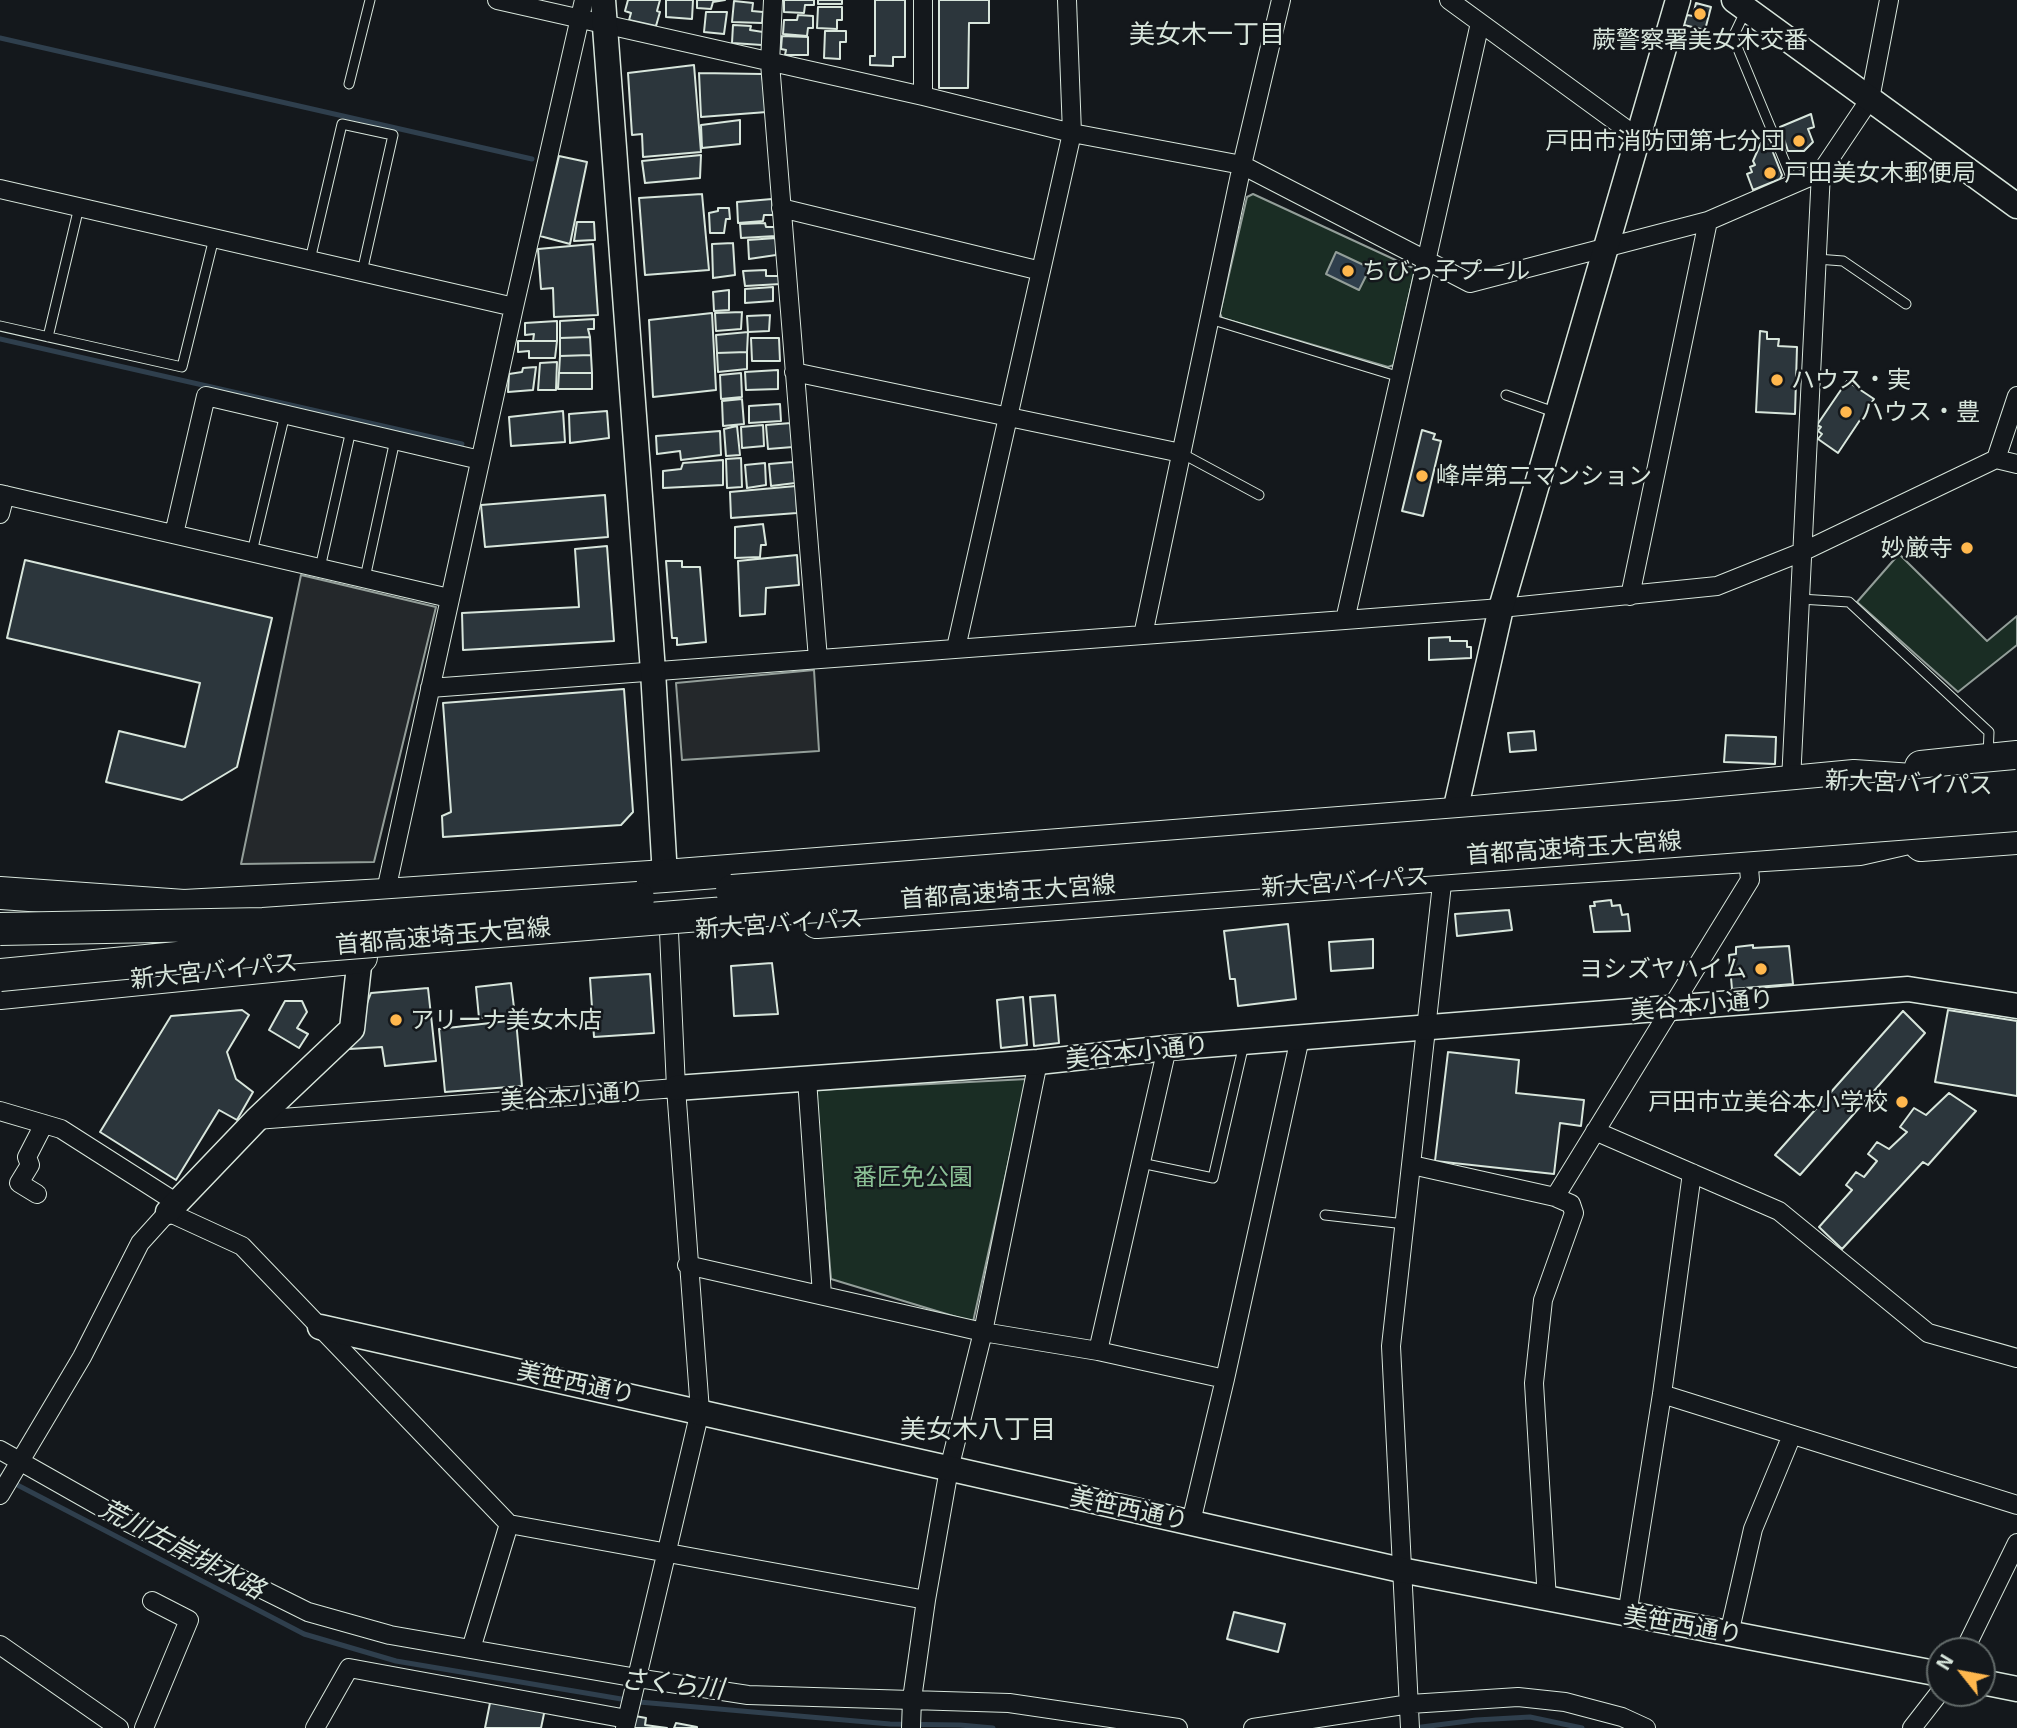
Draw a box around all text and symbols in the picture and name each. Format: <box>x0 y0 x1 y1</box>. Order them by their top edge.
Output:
marker: 蕨警察署美女木交番 <box>1692 6 1708 22</box>
district label: 美女木一丁目 <box>1129 18 1285 50</box>
place label: 蕨警察署美女木交番 <box>1592 26 1808 54</box>
place label: 戸田市消防団第七分団 <box>1545 127 1785 155</box>
marker: 戸田市消防団第七分団 <box>1791 133 1807 149</box>
place label: 戸田美女木郵便局 <box>1784 159 1976 187</box>
marker: 戸田美女木郵便局 <box>1762 165 1778 181</box>
place label: ちびっ子プール <box>1362 257 1530 285</box>
marker: ちびっ子プール <box>1340 263 1356 279</box>
place label: ハウス・実 <box>1791 366 1911 394</box>
marker: ハウス・実 <box>1769 372 1785 388</box>
place label: ハウス・豊 <box>1860 398 1980 426</box>
marker: ハウス・豊 <box>1838 404 1854 420</box>
place label: 峰岸第二マンション <box>1436 462 1652 490</box>
marker: 峰岸第二マンション <box>1414 468 1430 484</box>
place label: 妙厳寺 <box>1881 534 1953 562</box>
marker: 妙厳寺 <box>1959 540 1975 556</box>
street label: 新大宮バイパス <box>1825 766 1993 800</box>
street label: 首都高速埼玉大宮線 <box>1465 826 1683 870</box>
street label: 新大宮バイパス <box>1260 862 1430 902</box>
street label: 首都高速埼玉大宮線 <box>899 870 1117 914</box>
street label: 新大宮バイパス <box>694 904 864 944</box>
street label: 首都高速埼玉大宮線 <box>334 912 552 960</box>
street label: 新大宮バイパス <box>129 948 299 994</box>
place label: ヨシズヤハイム <box>1579 955 1747 983</box>
marker: ヨシズヤハイム <box>1753 961 1769 977</box>
street label: 美谷本小通り <box>1629 984 1775 1026</box>
place label: アリーナ美女木店 <box>410 1006 602 1034</box>
marker: アリーナ美女木店 <box>388 1012 404 1028</box>
street label: 美谷本小通り <box>1064 1030 1210 1074</box>
street label: 美谷本小通り <box>499 1077 645 1115</box>
place label: 戸田市立美谷本小学校 <box>1648 1088 1888 1116</box>
marker: 戸田市立美谷本小学校 <box>1894 1094 1910 1110</box>
park label: 番匠免公園 <box>853 1163 973 1191</box>
street label: 美笹西通り <box>514 1356 638 1410</box>
district label: 美女木八丁目 <box>900 1413 1056 1445</box>
street label: 美笹西通り <box>1067 1482 1191 1536</box>
water label: 荒川左岸排水路 <box>94 1493 270 1605</box>
street label: 美笹西通り <box>1621 1600 1745 1650</box>
north arrow <box>1926 1637 1996 1707</box>
text: N <box>1931 1650 1958 1674</box>
water label: さくら川 <box>619 1663 725 1705</box>

